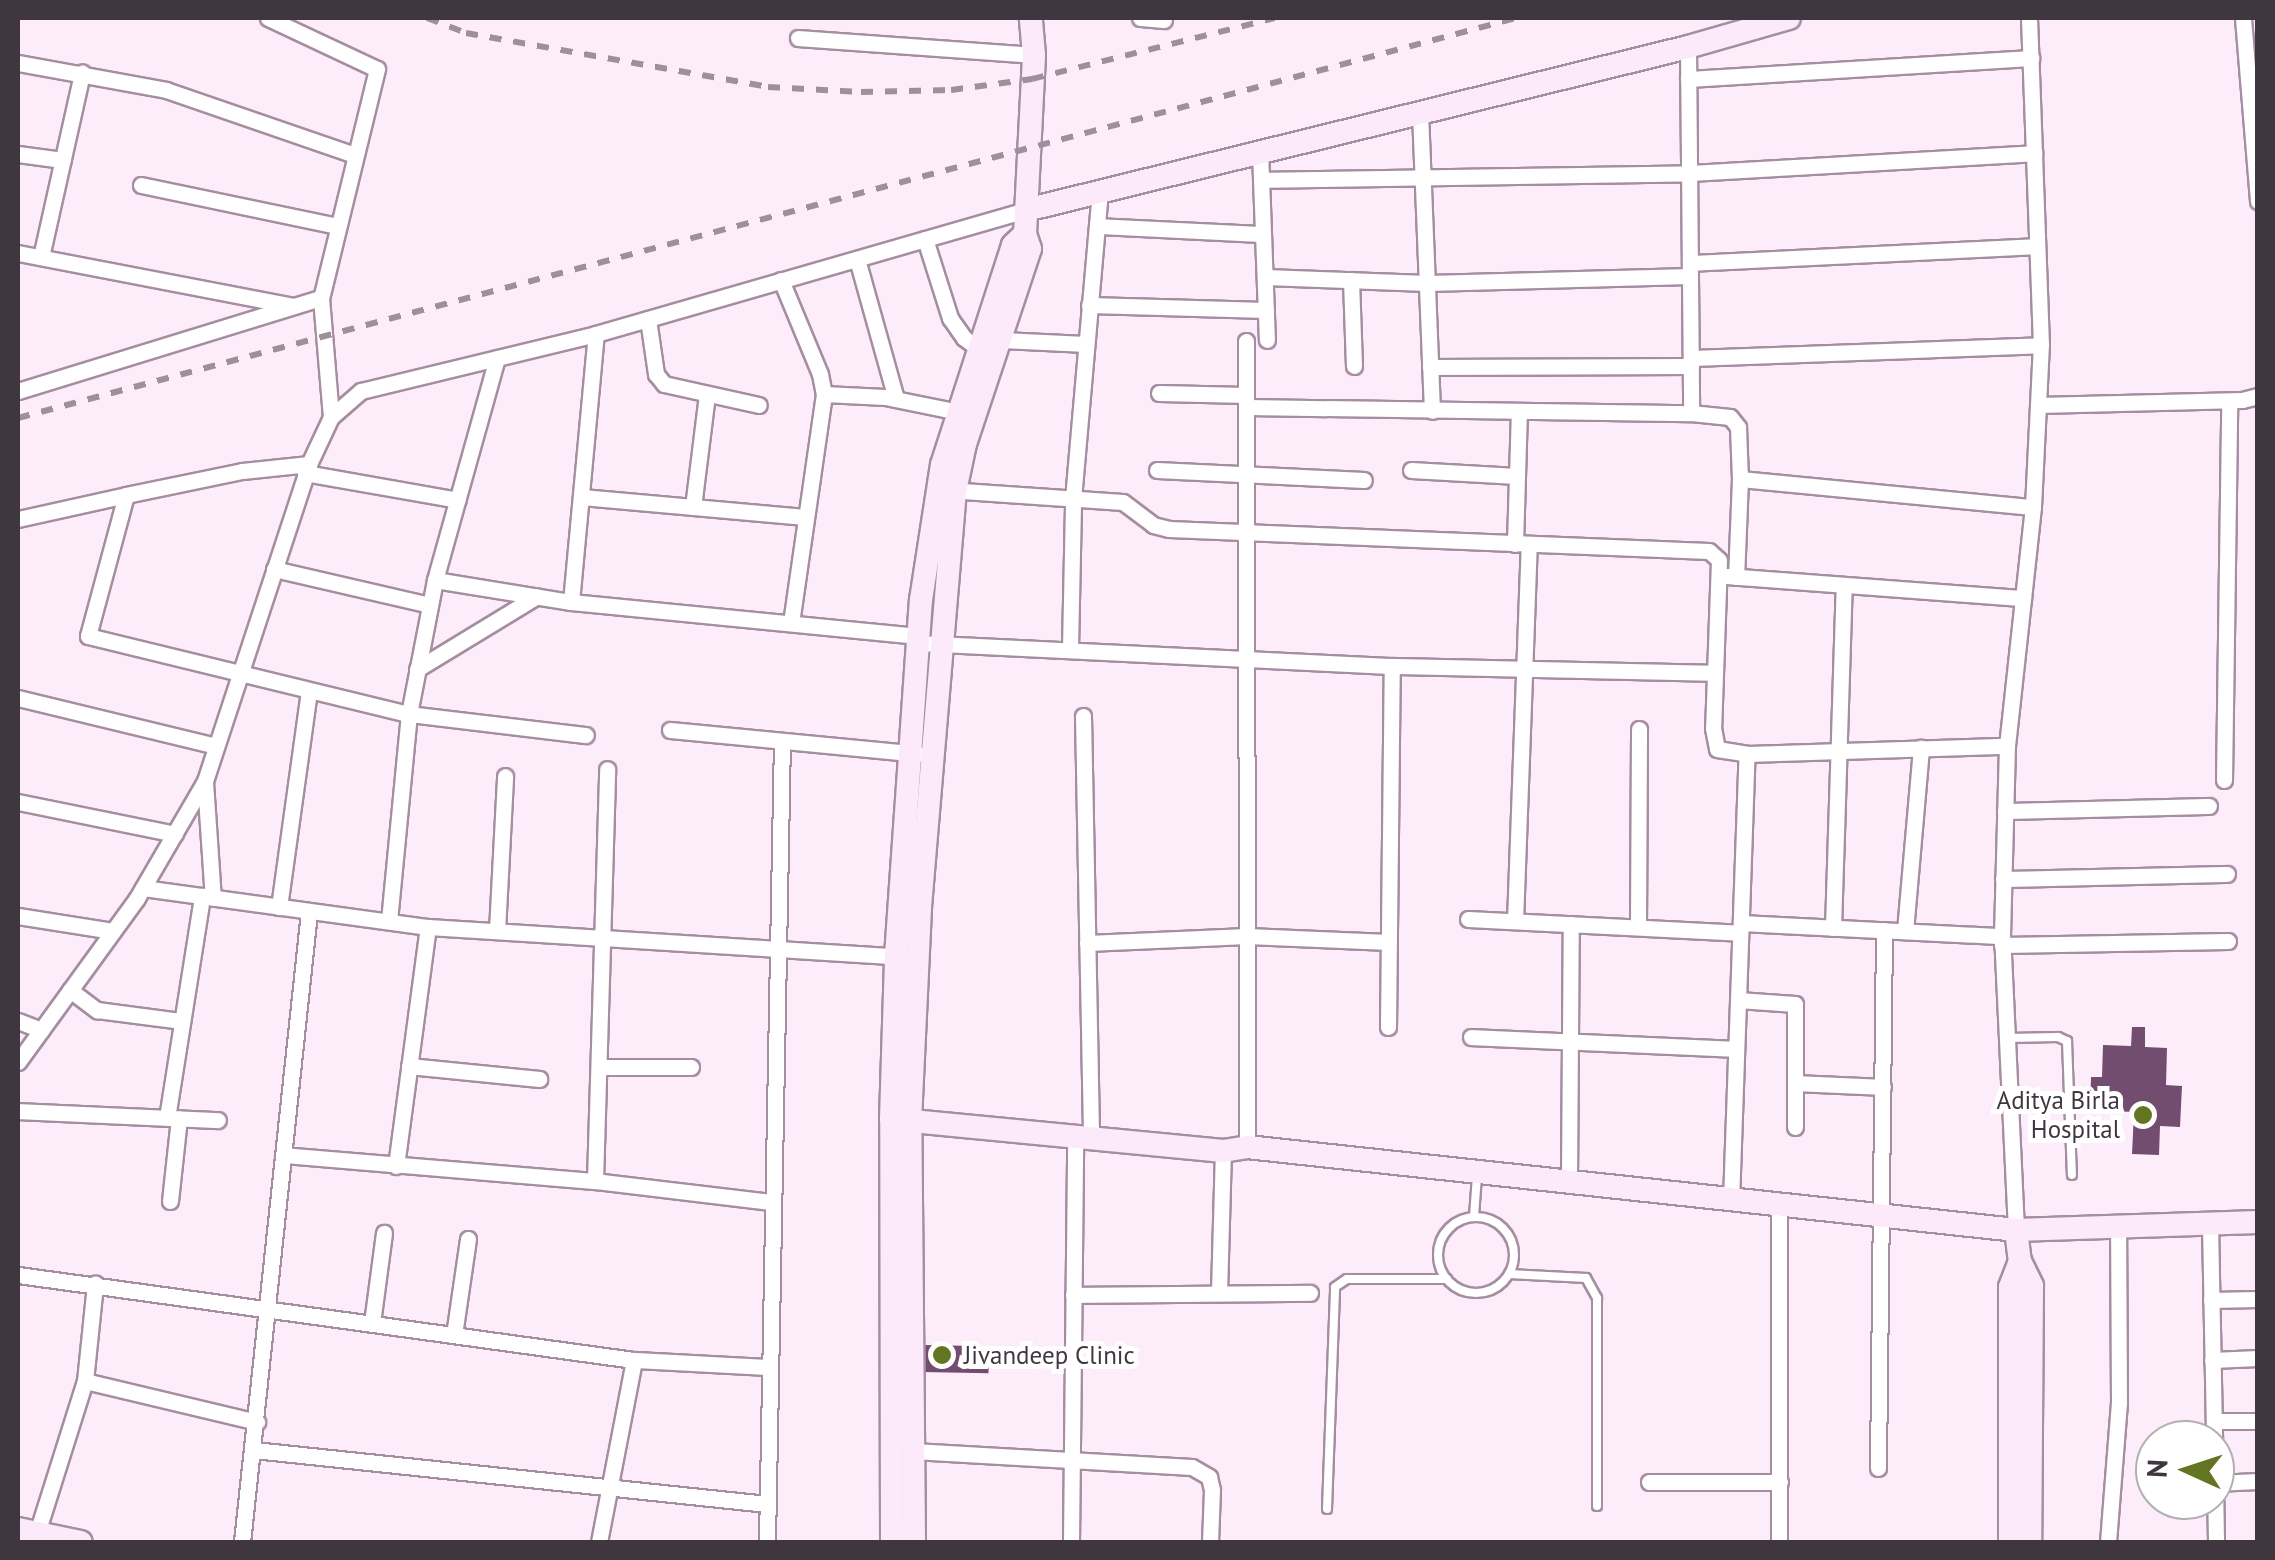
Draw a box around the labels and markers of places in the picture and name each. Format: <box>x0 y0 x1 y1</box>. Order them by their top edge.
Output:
place label: Aditya Birla Hospital <box>1997 1086 2120 1145</box>
marker: Aditya Birla Hospital <box>2130 1102 2156 1128</box>
place label: Jivandeep Clinic <box>964 1340 1135 1370</box>
marker: Jivandeep Clinic <box>929 1342 955 1368</box>

